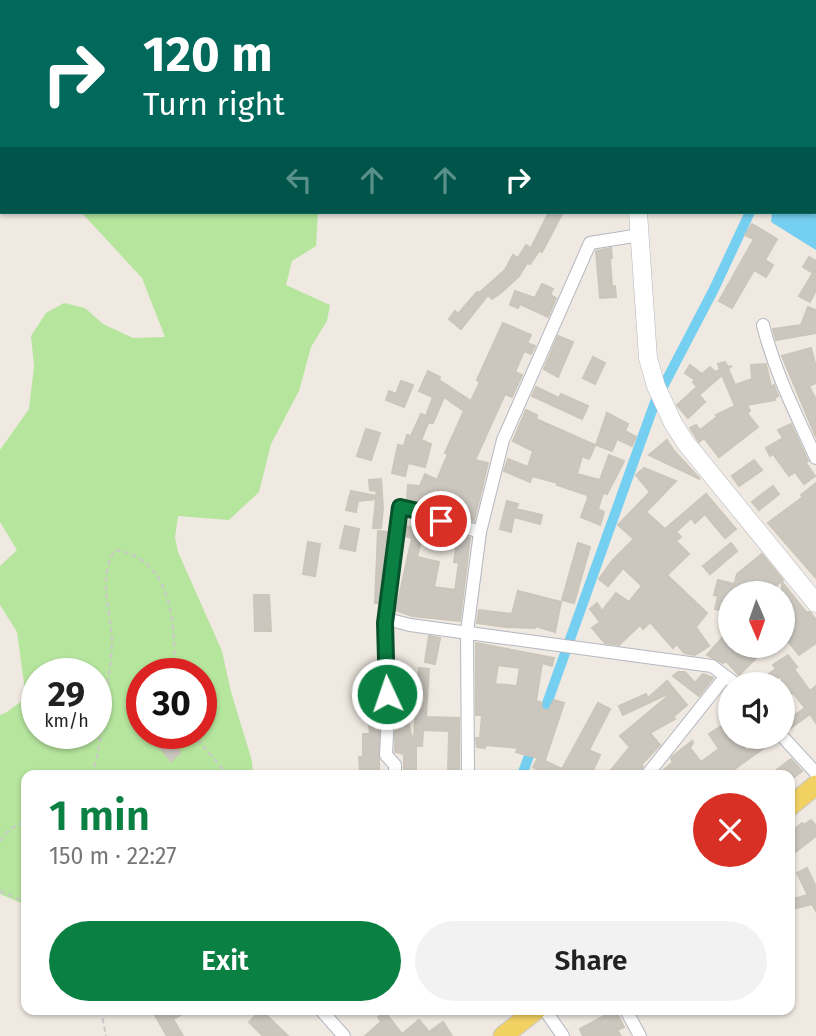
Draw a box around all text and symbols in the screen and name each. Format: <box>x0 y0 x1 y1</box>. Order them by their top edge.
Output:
text: 120 m <box>143 25 273 84</box>
icon: right <box>28 28 119 119</box>
text: Turn right <box>143 85 285 123</box>
icon: left <box>280 161 318 199</box>
icon: ahead <box>353 161 391 199</box>
icon: ahead <box>426 161 464 199</box>
icon: right <box>499 161 537 199</box>
pin <box>411 491 471 551</box>
icon: arrive <box>422 502 460 540</box>
north arrow <box>718 581 794 658</box>
map controls <box>718 581 795 749</box>
position arrow <box>350 657 424 731</box>
speed limit sign: 30 <box>126 658 217 749</box>
button: sound <box>718 672 795 749</box>
text: 29 <box>48 673 85 715</box>
text: km/h <box>44 710 89 732</box>
text: 1 min <box>49 791 150 841</box>
button: close <box>693 793 767 867</box>
text: 150 m · 22:27 <box>49 842 177 870</box>
button: Exit <box>49 921 401 1001</box>
button: Share <box>415 921 767 1001</box>

